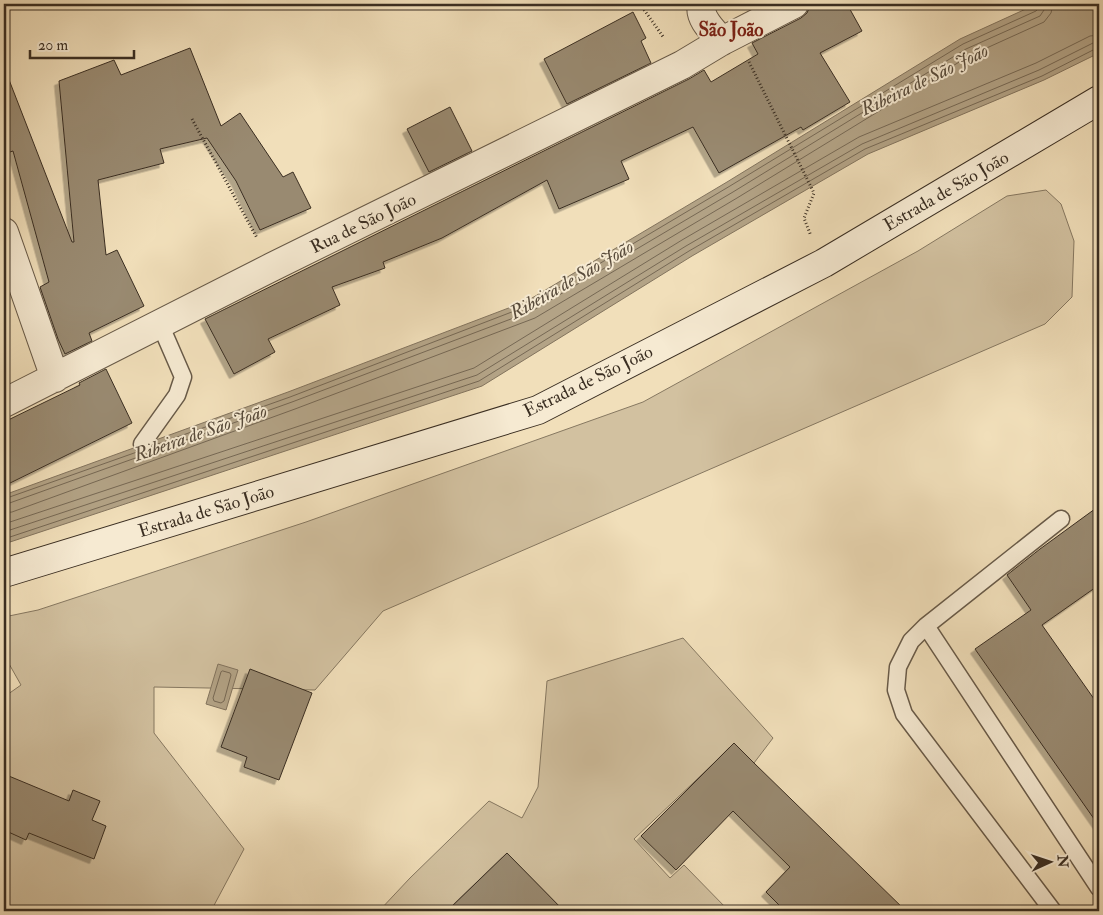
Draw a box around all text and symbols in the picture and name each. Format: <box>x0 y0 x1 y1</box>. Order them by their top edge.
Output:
district label: São João <box>699 18 763 42</box>
scale bar <box>30 28 134 60</box>
text: 20 m <box>38 36 68 55</box>
water label: Ribeira de São João <box>856 38 992 122</box>
street label: Estrada de São João <box>880 146 1013 237</box>
street label: Rua de São João <box>307 188 420 259</box>
water label: Ribeira de São João <box>504 235 638 326</box>
street label: Estrada de São João <box>520 340 657 423</box>
water label: Ribeira de São João <box>130 399 270 467</box>
street label: Estrada de São João <box>135 480 277 543</box>
north arrow <box>1026 838 1076 888</box>
text: N <box>1054 854 1071 869</box>

